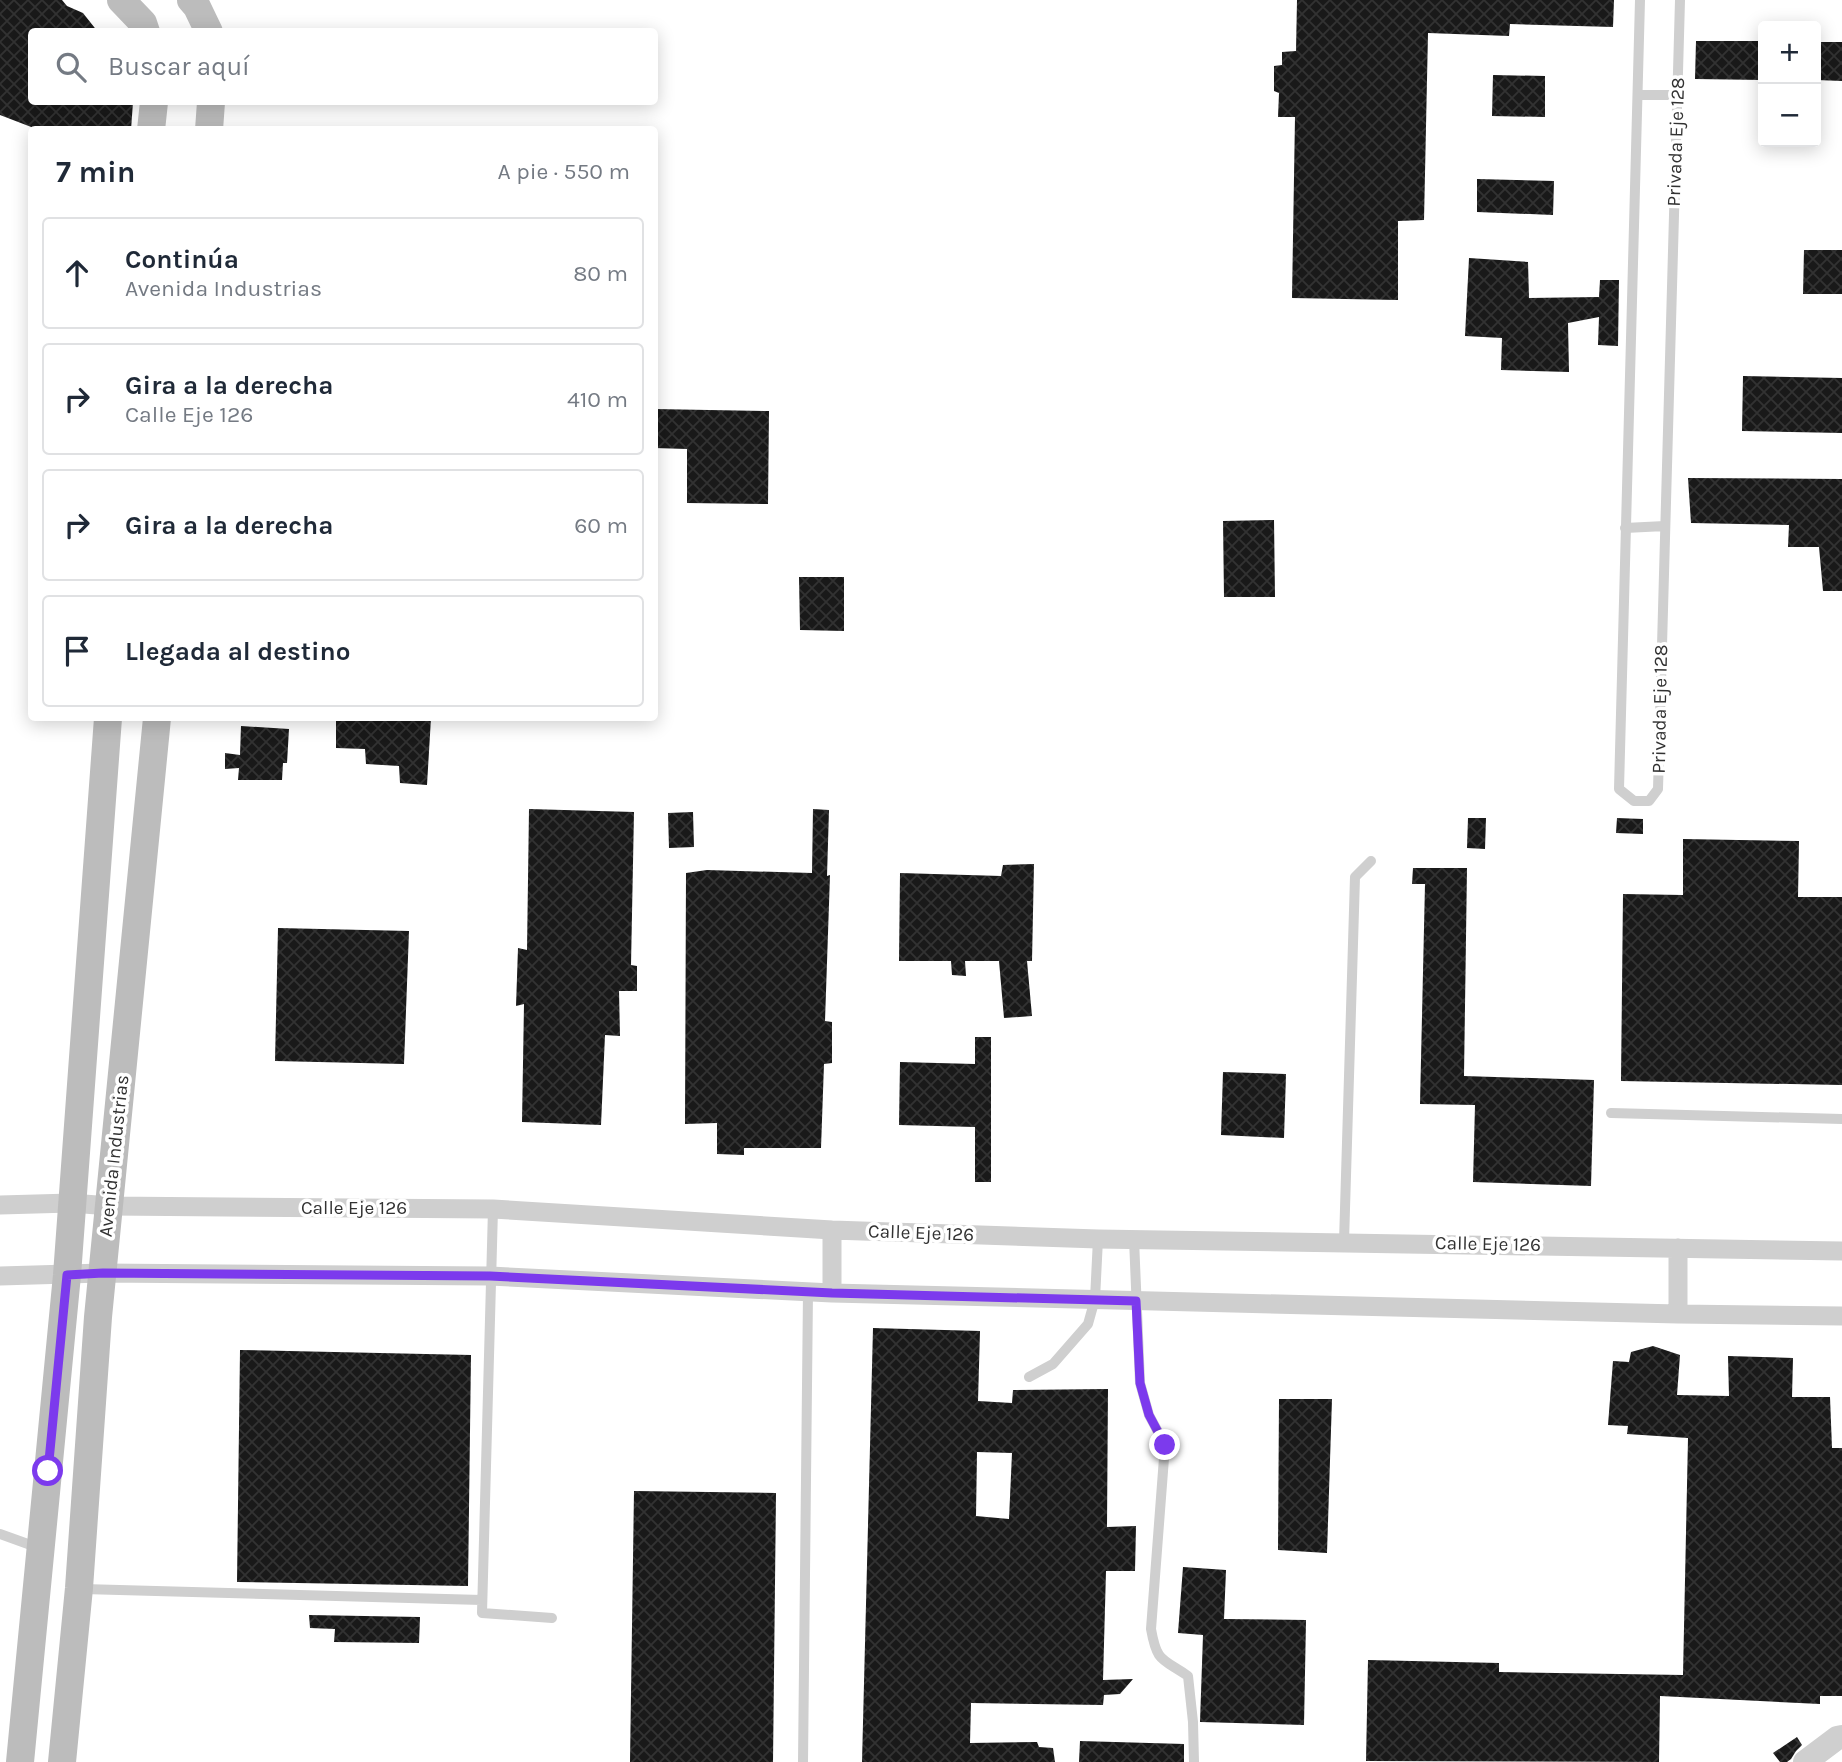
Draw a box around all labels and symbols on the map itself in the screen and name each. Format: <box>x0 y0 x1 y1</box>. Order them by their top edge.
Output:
street label: Privada Eje 128 <box>1663 77 1689 207</box>
street label: Privada Eje 128 <box>1648 644 1672 774</box>
street label: Avenida Industrias <box>95 1074 133 1238</box>
street label: Calle Eje 126 <box>301 1197 407 1219</box>
street label: Calle Eje 126 <box>868 1220 974 1246</box>
street label: Calle Eje 126 <box>1435 1232 1541 1256</box>
route end <box>1149 1429 1180 1460</box>
route start <box>32 1455 63 1486</box>

